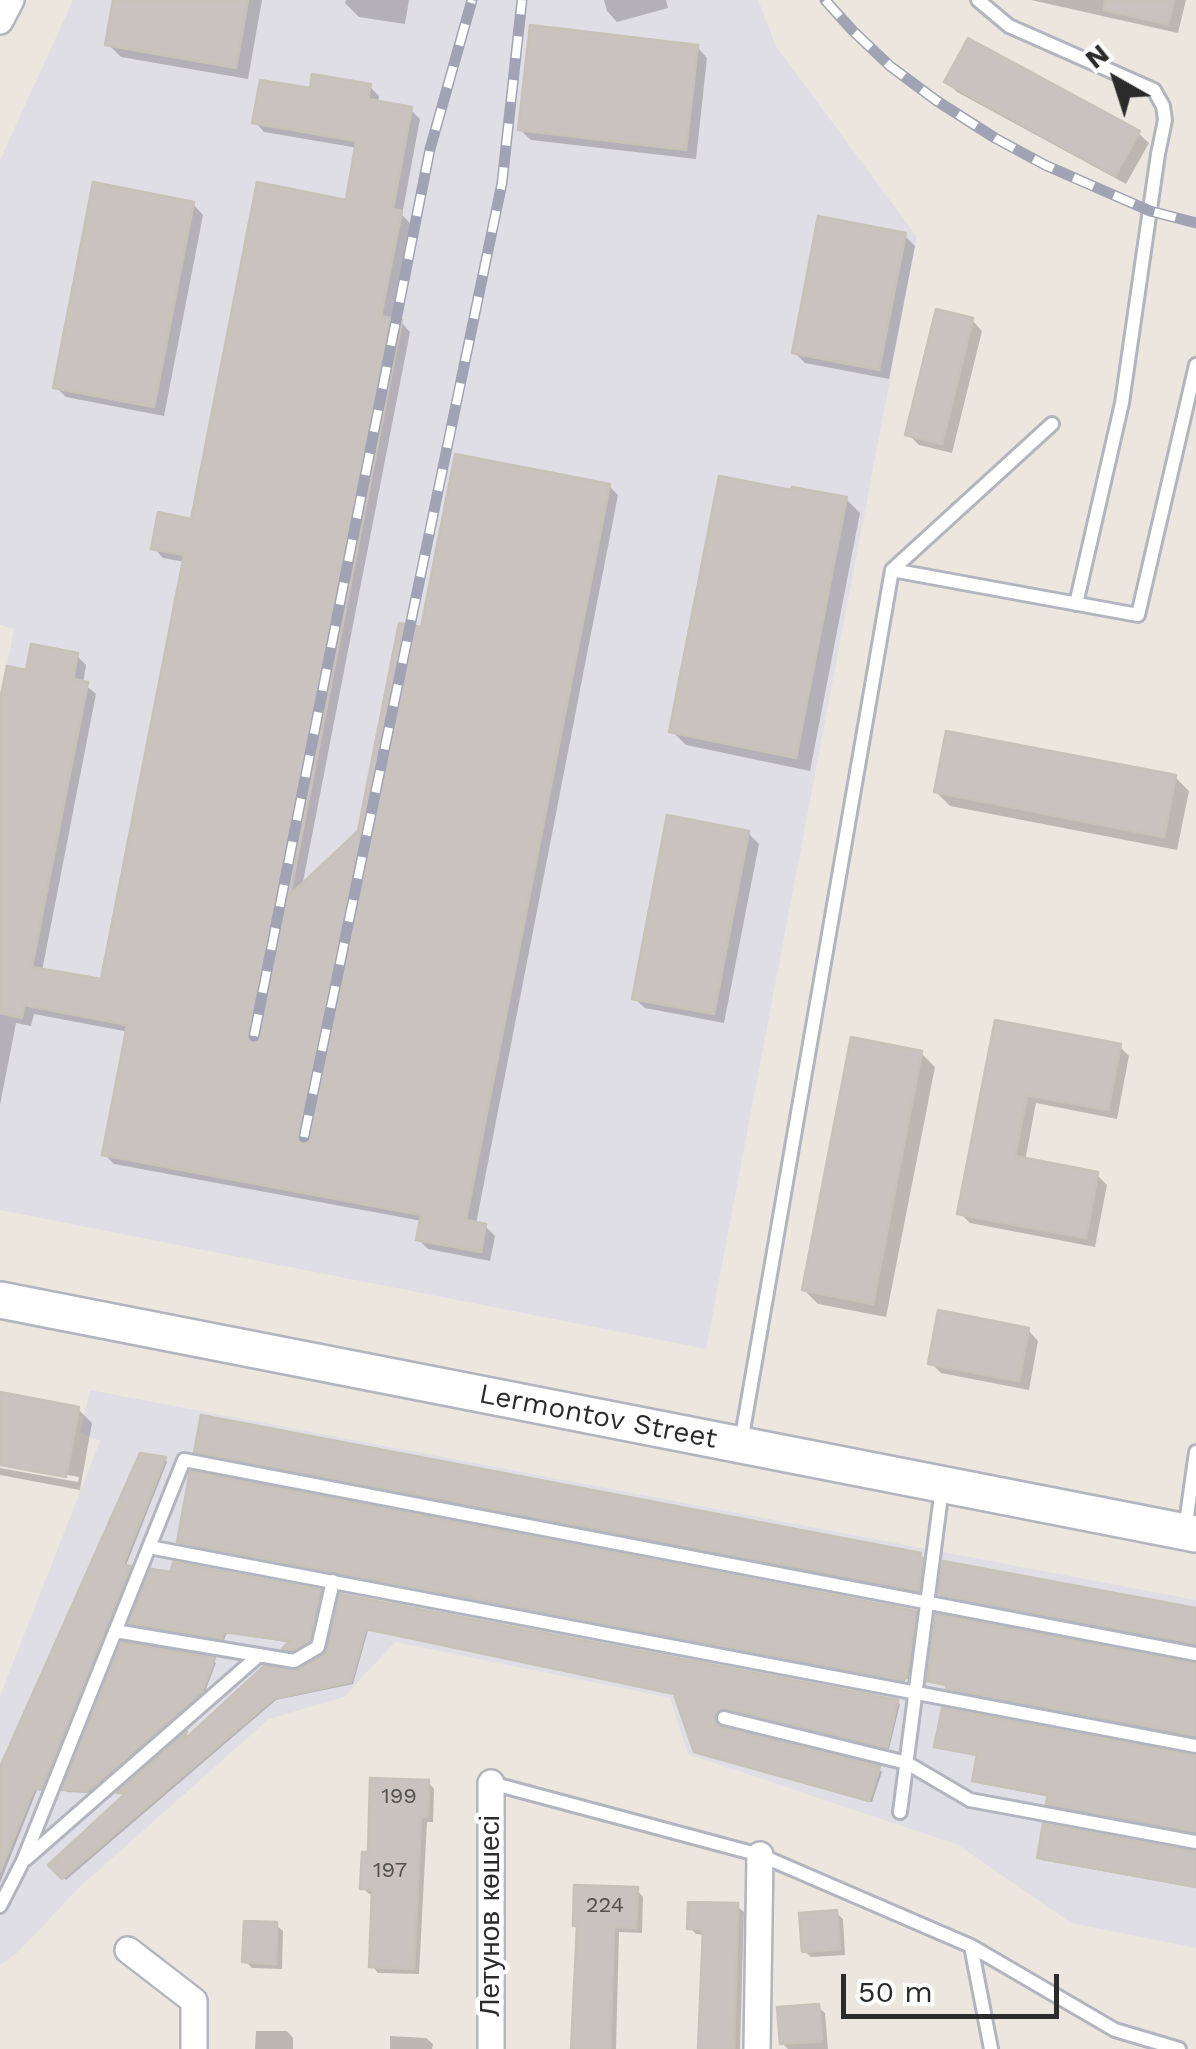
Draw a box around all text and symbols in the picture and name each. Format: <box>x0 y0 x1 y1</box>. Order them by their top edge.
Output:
north arrow <box>1066 30 1166 130</box>
text: N <box>1078 37 1115 76</box>
street label: Lermontov Street <box>476 1377 720 1457</box>
house number: 199 <box>381 1784 417 1810</box>
street label: Летунов көшесі <box>474 1815 508 2017</box>
house number: 197 <box>373 1858 407 1884</box>
house number: 224 <box>586 1893 624 1919</box>
scale bar <box>846 1954 1064 2016</box>
text: 50 m <box>858 1974 933 2009</box>

